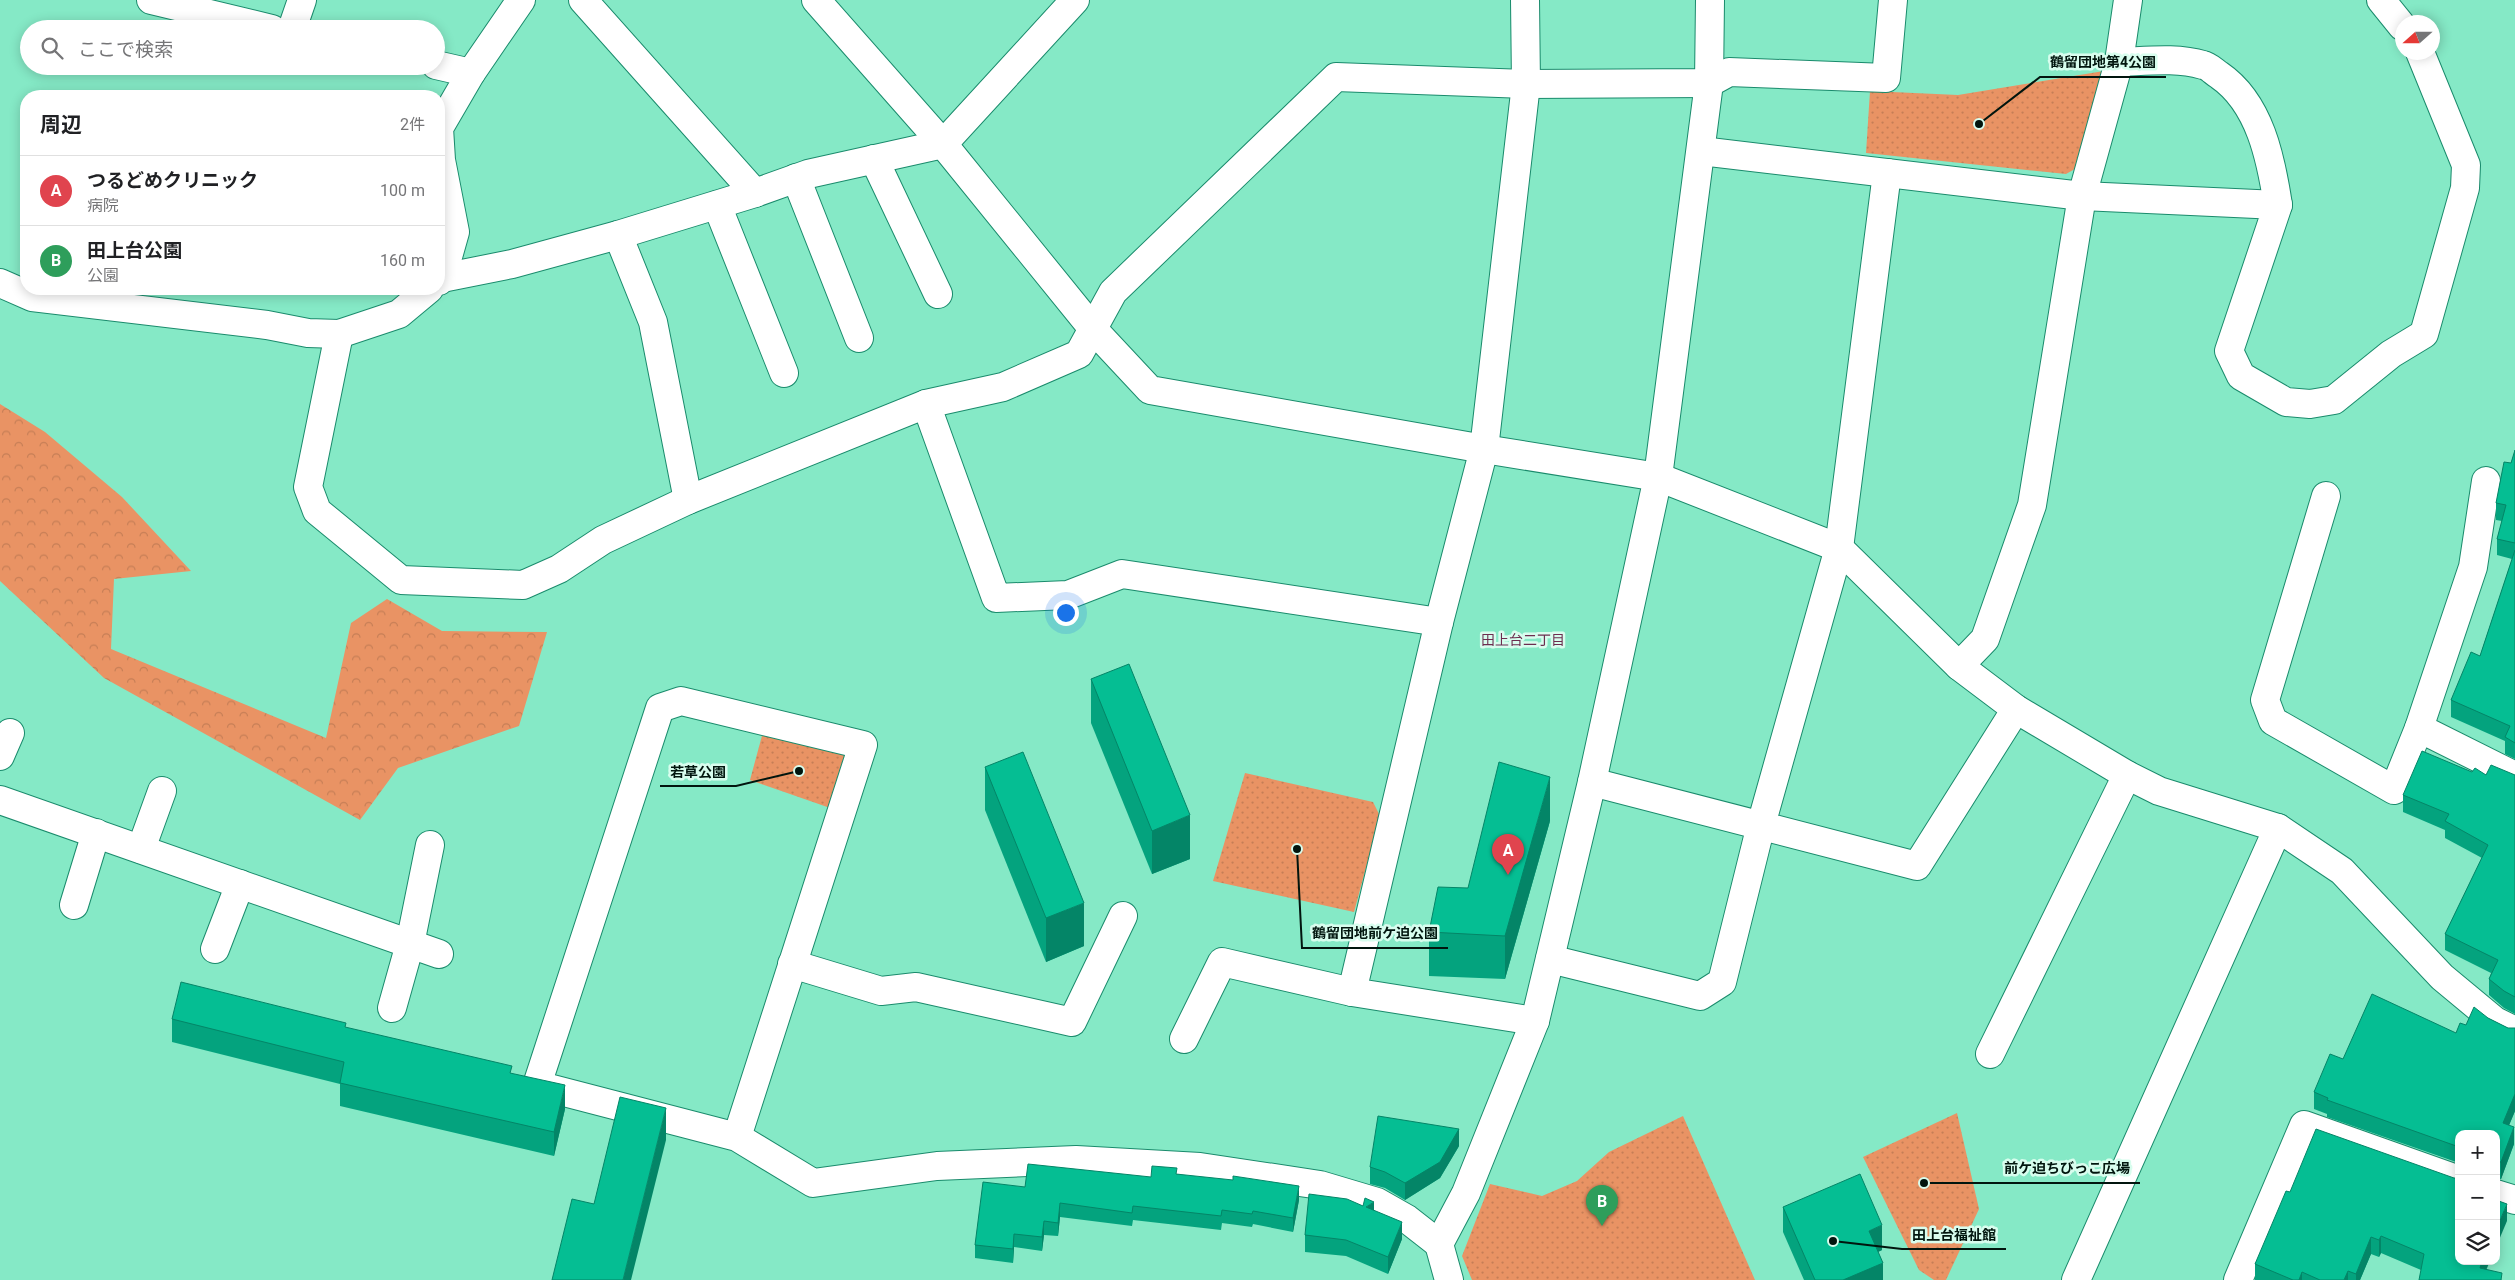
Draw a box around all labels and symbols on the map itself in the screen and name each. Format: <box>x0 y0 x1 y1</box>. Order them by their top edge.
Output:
north arrow <box>2395 15 2440 60</box>
callout: 鶴留団地第4公園 <box>2040 48 2166 77</box>
text: 鶴留団地第4公園 <box>2050 54 2156 70</box>
your location <box>1053 600 1079 626</box>
district label: 田上台二丁目 <box>1481 632 1565 648</box>
callout: 若草公園 <box>660 757 736 786</box>
text: 若草公園 <box>670 764 726 780</box>
pin: A <box>1492 834 1524 875</box>
callout: 鶴留団地前ケ迫公園 <box>1302 919 1448 948</box>
text: 鶴留団地前ケ迫公園 <box>1312 925 1438 941</box>
callout: 前ケ迫ちびっこ広場 <box>1994 1154 2140 1183</box>
text: 前ケ迫ちびっこ広場 <box>2004 1160 2130 1176</box>
pin: B <box>1586 1185 1618 1226</box>
callout: 田上台福祉館 <box>1902 1220 2006 1249</box>
text: 田上台福祉館 <box>1912 1227 1996 1243</box>

